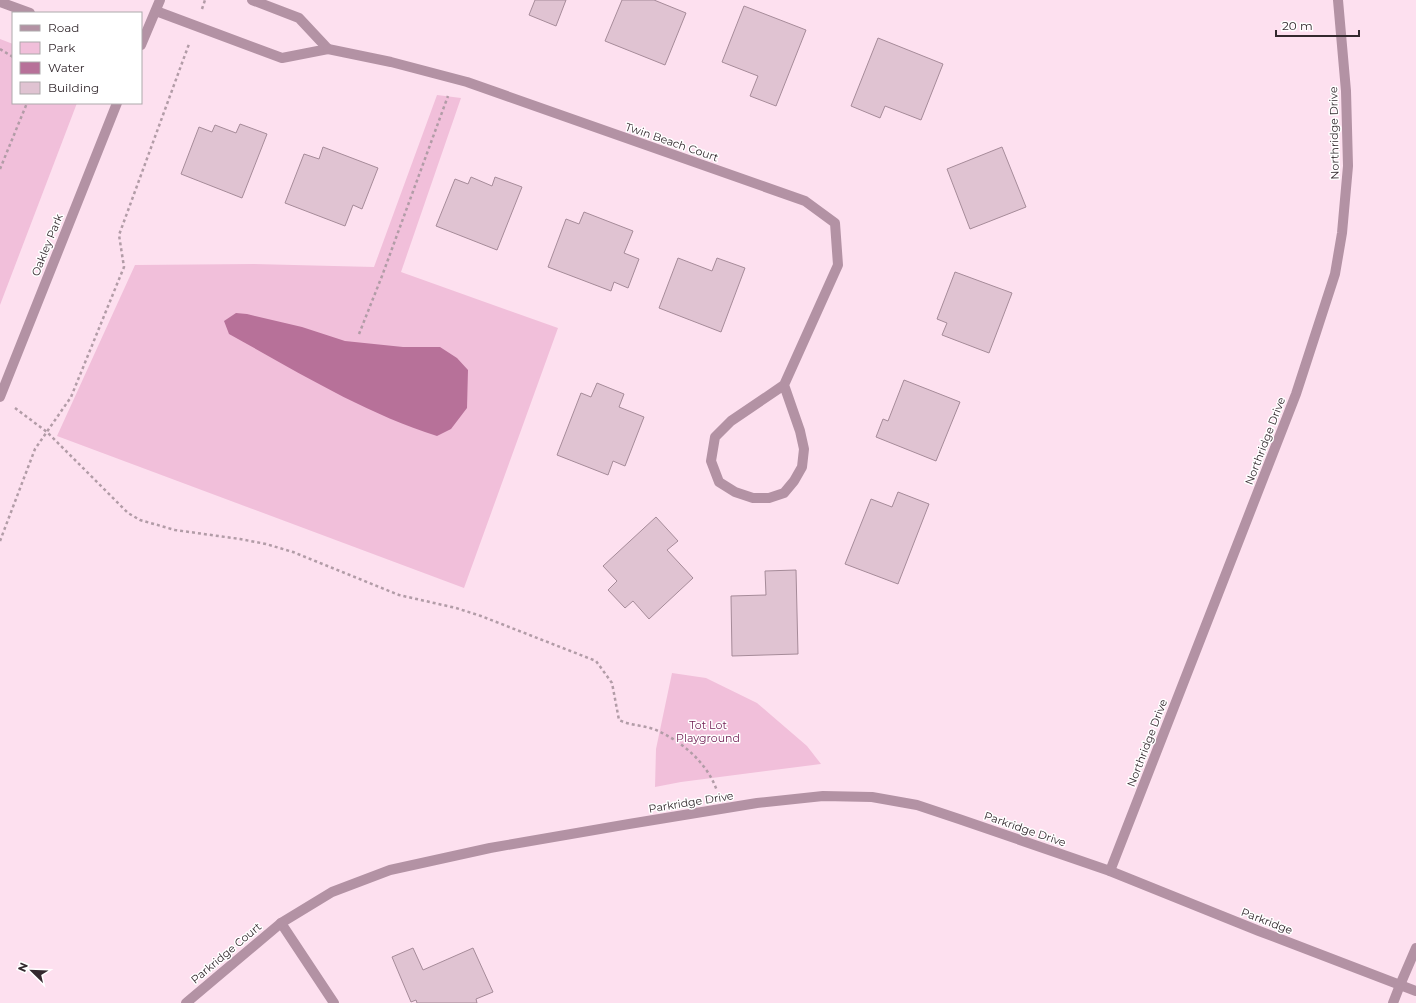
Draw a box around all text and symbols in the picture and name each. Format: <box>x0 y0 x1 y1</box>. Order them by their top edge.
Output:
legend <box>12 12 142 104</box>
scale bar <box>1276 12 1359 38</box>
text: 20 m <box>1282 18 1313 33</box>
text: Road <box>48 20 79 35</box>
text: Park <box>48 40 76 55</box>
text: Water <box>48 60 85 75</box>
text: Building <box>48 80 99 95</box>
street label: Northridge Drive <box>1326 86 1342 180</box>
street label: Twin Beach Court <box>624 120 721 165</box>
street label: Oakley Park <box>28 211 66 278</box>
street label: Northridge Drive <box>1242 395 1288 487</box>
street label: Northridge Drive <box>1124 697 1170 789</box>
park label: Tot Lot Playground <box>676 718 740 745</box>
street label: Parkridge Drive <box>648 788 735 816</box>
street label: Parkridge Drive <box>982 808 1068 850</box>
street label: Parkridge <box>1239 905 1295 937</box>
street label: Parkridge Court <box>188 919 265 987</box>
north arrow <box>12 951 52 991</box>
text: N <box>15 960 31 974</box>

